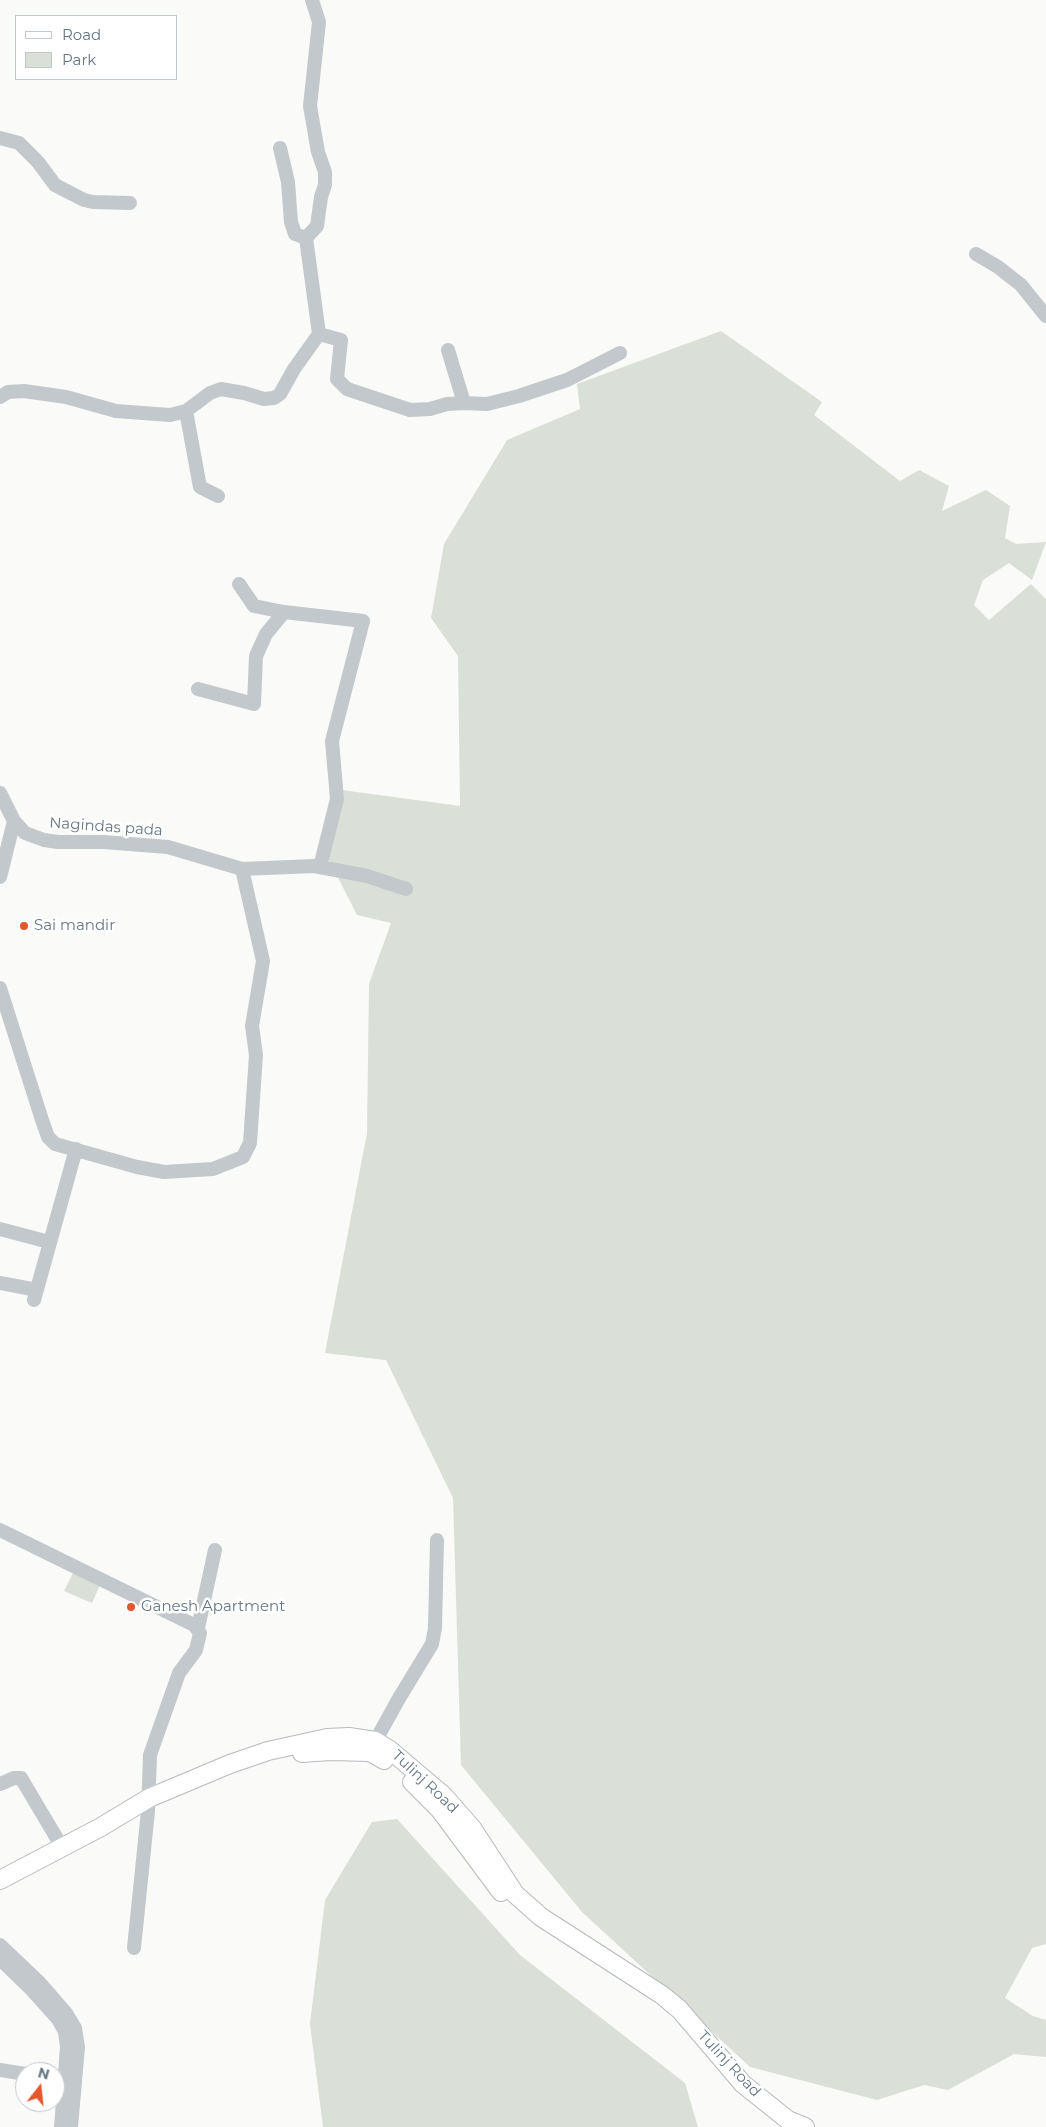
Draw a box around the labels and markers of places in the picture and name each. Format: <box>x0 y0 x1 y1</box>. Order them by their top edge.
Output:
place label: Sai mandir <box>34 917 115 935</box>
marker: Sai mandir <box>18 920 30 932</box>
place label: Ganesh Apartment <box>141 1598 285 1616</box>
marker: Ganesh Apartment <box>125 1601 137 1613</box>

